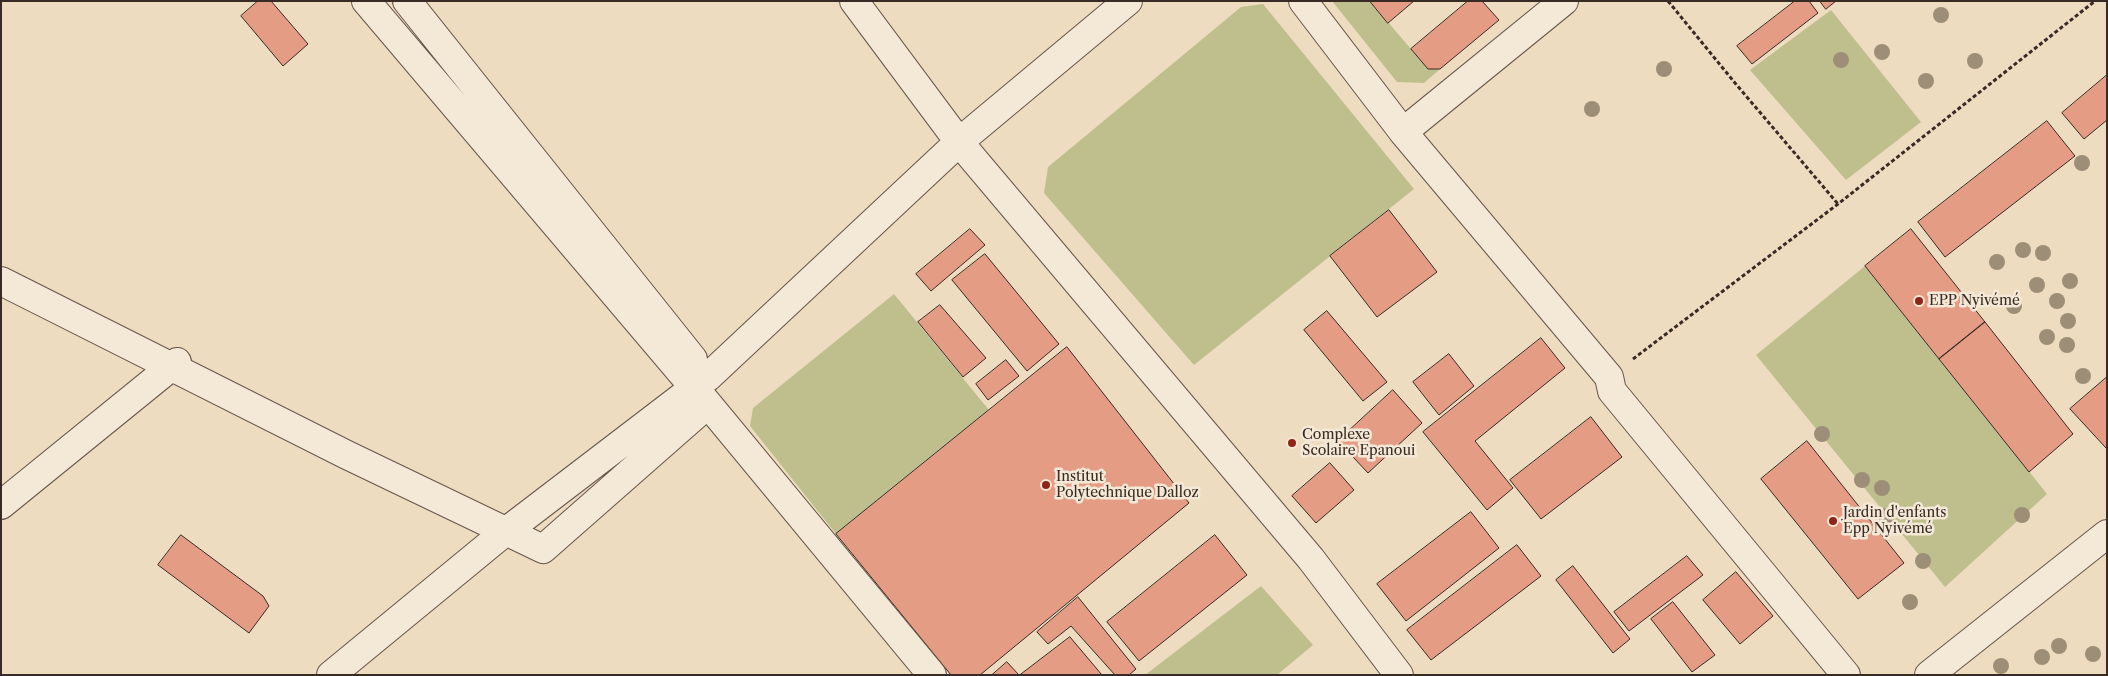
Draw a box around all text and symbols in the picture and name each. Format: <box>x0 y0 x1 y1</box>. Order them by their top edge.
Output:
place label: EPP Nyivémé <box>1929 293 2020 309</box>
marker: EPP Nyivémé <box>1913 295 1925 307</box>
place label: Complexe Scolaire Epanoui <box>1302 427 1415 460</box>
marker: Complexe Scolaire Epanoui <box>1286 437 1298 449</box>
place label: Institut Polytechnique Dalloz <box>1056 469 1199 502</box>
marker: Institut Polytechnique Dalloz <box>1040 479 1052 491</box>
place label: Jardin d'enfants Epp Nyivémé <box>1843 505 1946 538</box>
marker: Jardin d'enfants Epp Nyivémé <box>1827 515 1839 527</box>

